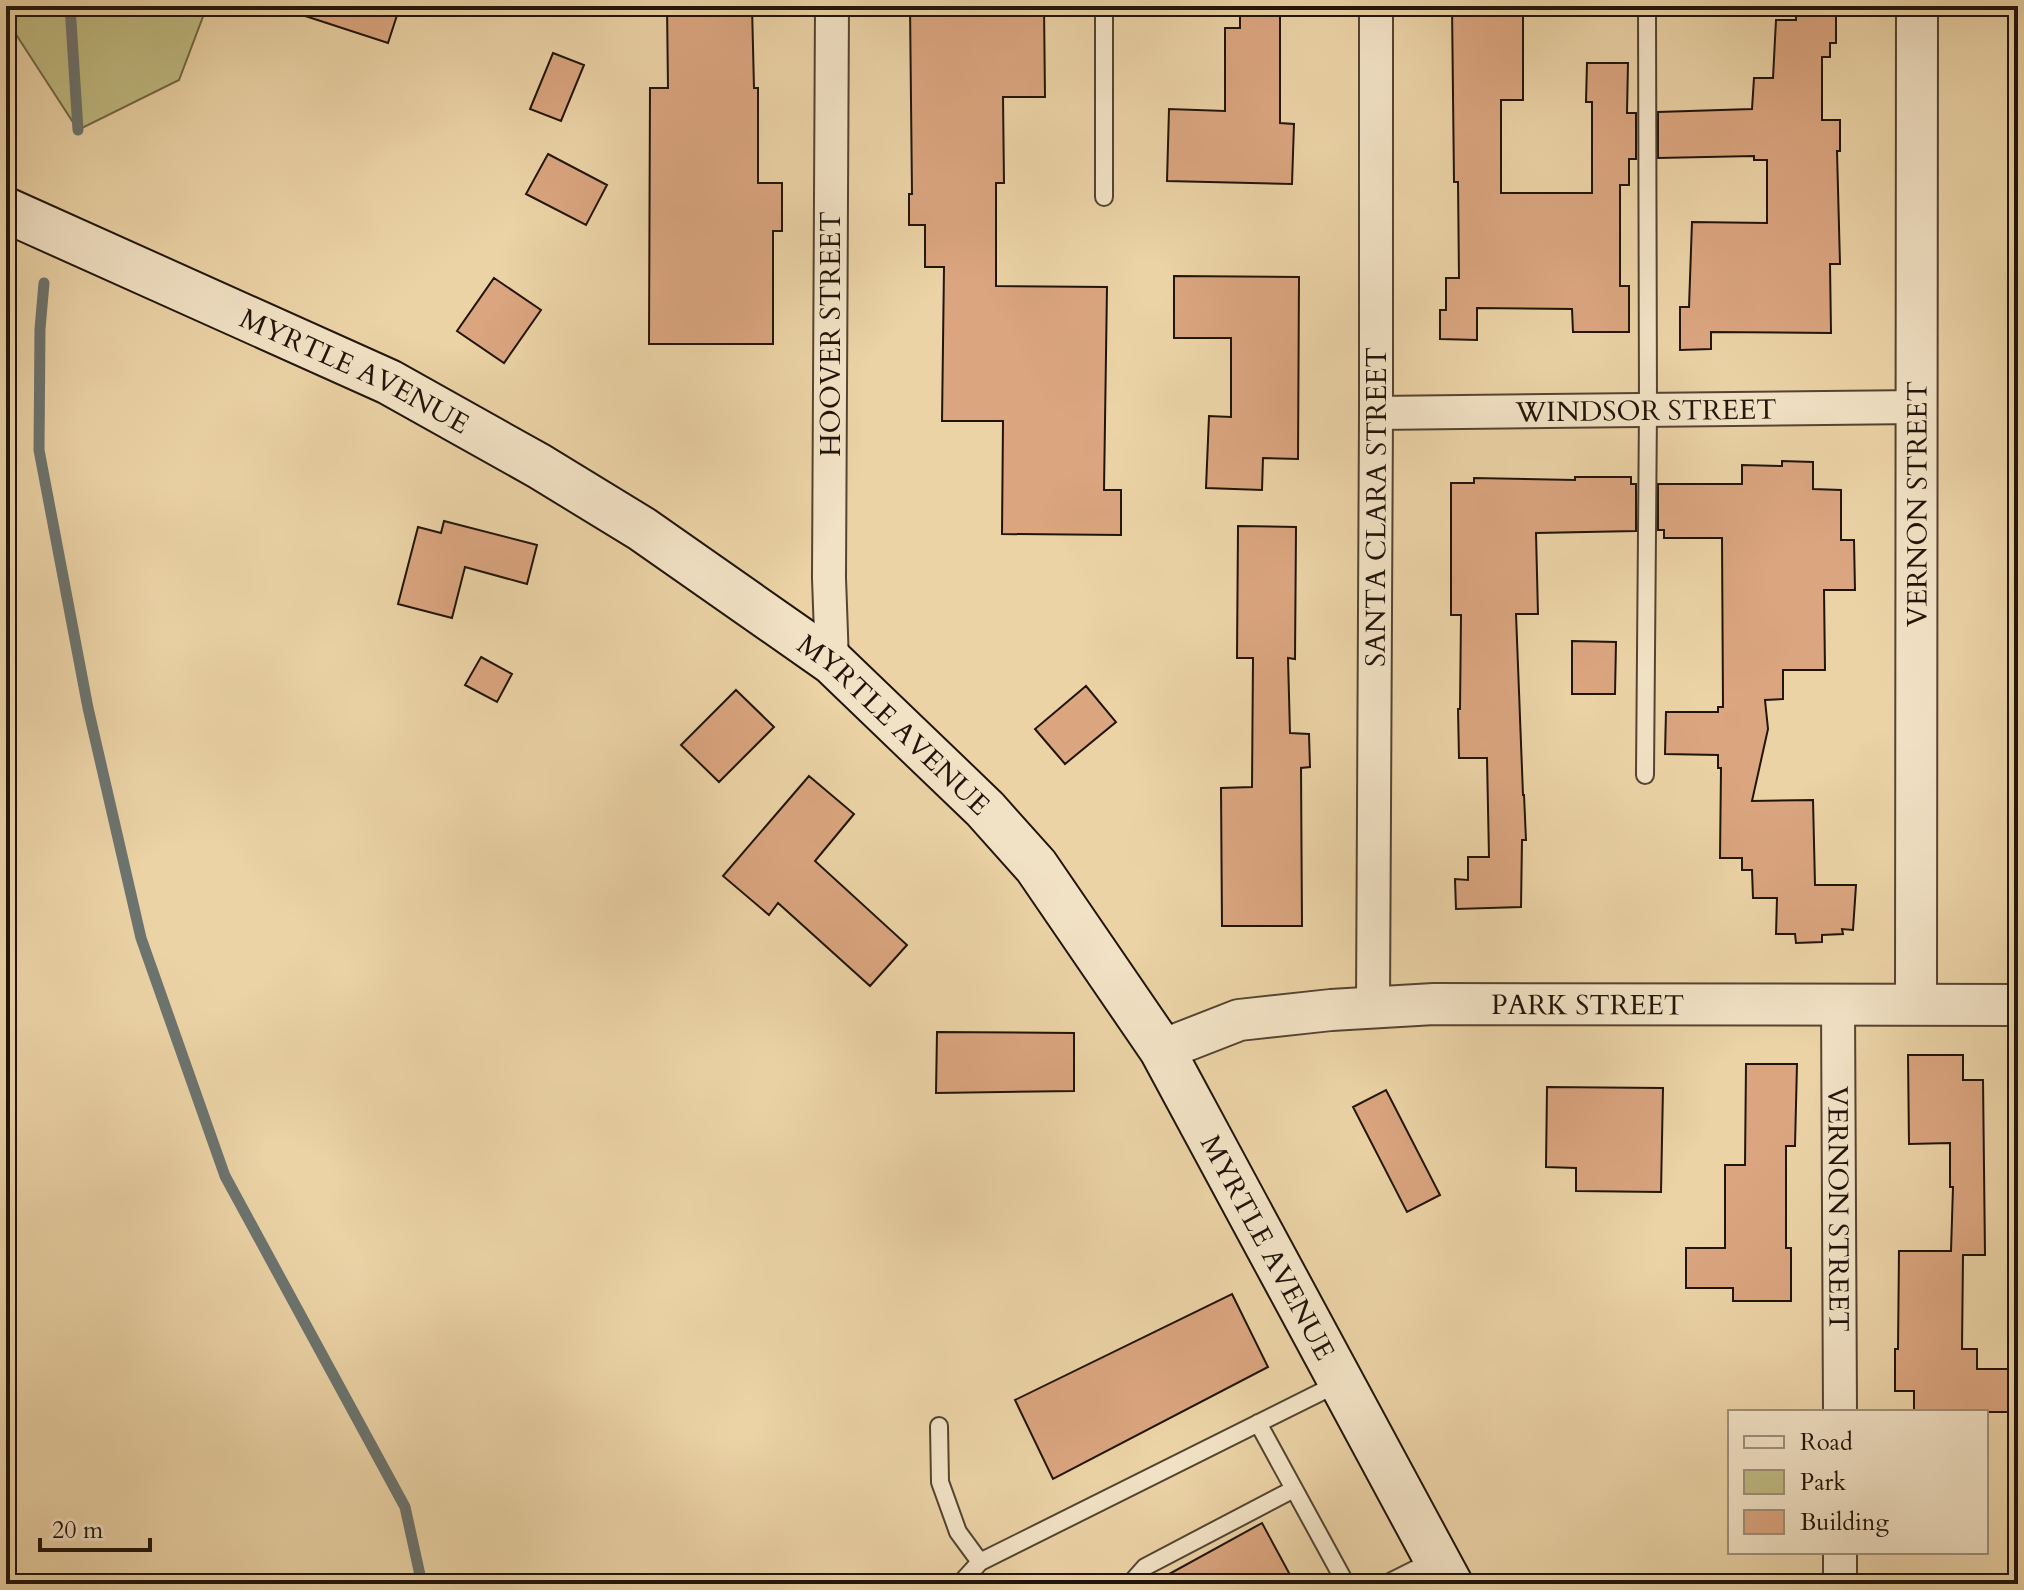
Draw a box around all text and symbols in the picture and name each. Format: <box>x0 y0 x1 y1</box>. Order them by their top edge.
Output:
street label: HOOVER STREET <box>812 211 850 457</box>
street label: MYRTLE AVENUE <box>234 300 476 443</box>
street label: SANTA CLARA STREET <box>1357 347 1396 667</box>
street label: VERNON STREET <box>1898 381 1937 627</box>
street label: WINDSOR STREET <box>1514 391 1777 431</box>
street label: MYRTLE AVENUE <box>790 626 998 824</box>
street label: PARK STREET <box>1491 986 1684 1024</box>
street label: VERNON STREET <box>1818 1086 1858 1332</box>
street label: MYRTLE AVENUE <box>1191 1128 1344 1367</box>
legend <box>1728 1410 1988 1554</box>
text: Road <box>1800 1426 1853 1459</box>
text: Park <box>1800 1466 1846 1499</box>
scale bar <box>40 1502 150 1552</box>
text: Building <box>1800 1506 1890 1539</box>
text: 20 m <box>52 1514 104 1547</box>

